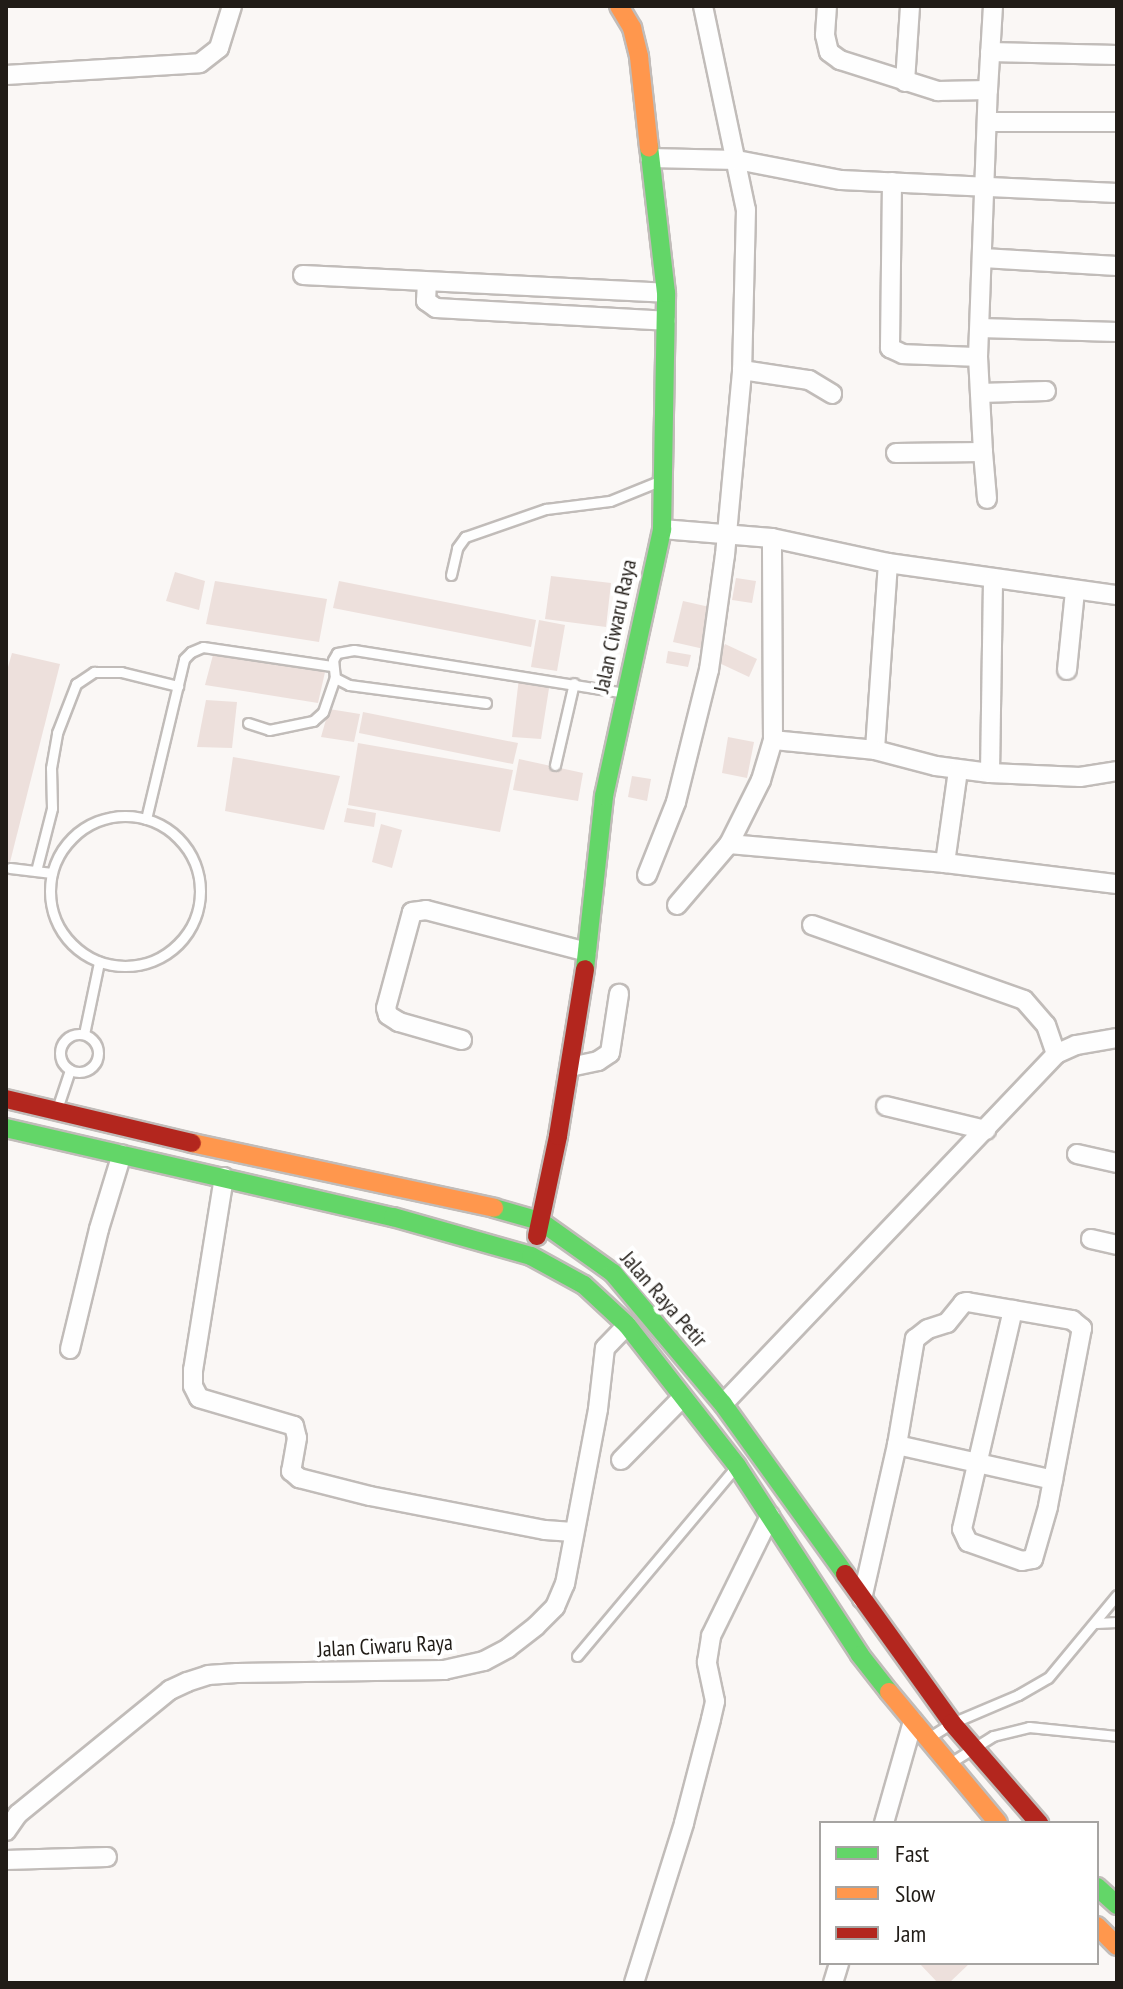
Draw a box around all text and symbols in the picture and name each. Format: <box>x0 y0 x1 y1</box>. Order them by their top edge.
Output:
street label: Jalan Ciwaru Raya <box>588 557 642 695</box>
street label: Jalan Raya Petir <box>615 1246 713 1352</box>
street label: Jalan Ciwaru Raya <box>317 1629 453 1663</box>
legend <box>819 1821 1099 1965</box>
text: Fast <box>895 1838 929 1869</box>
text: Slow <box>895 1878 935 1909</box>
text: Jam <box>895 1918 926 1949</box>

